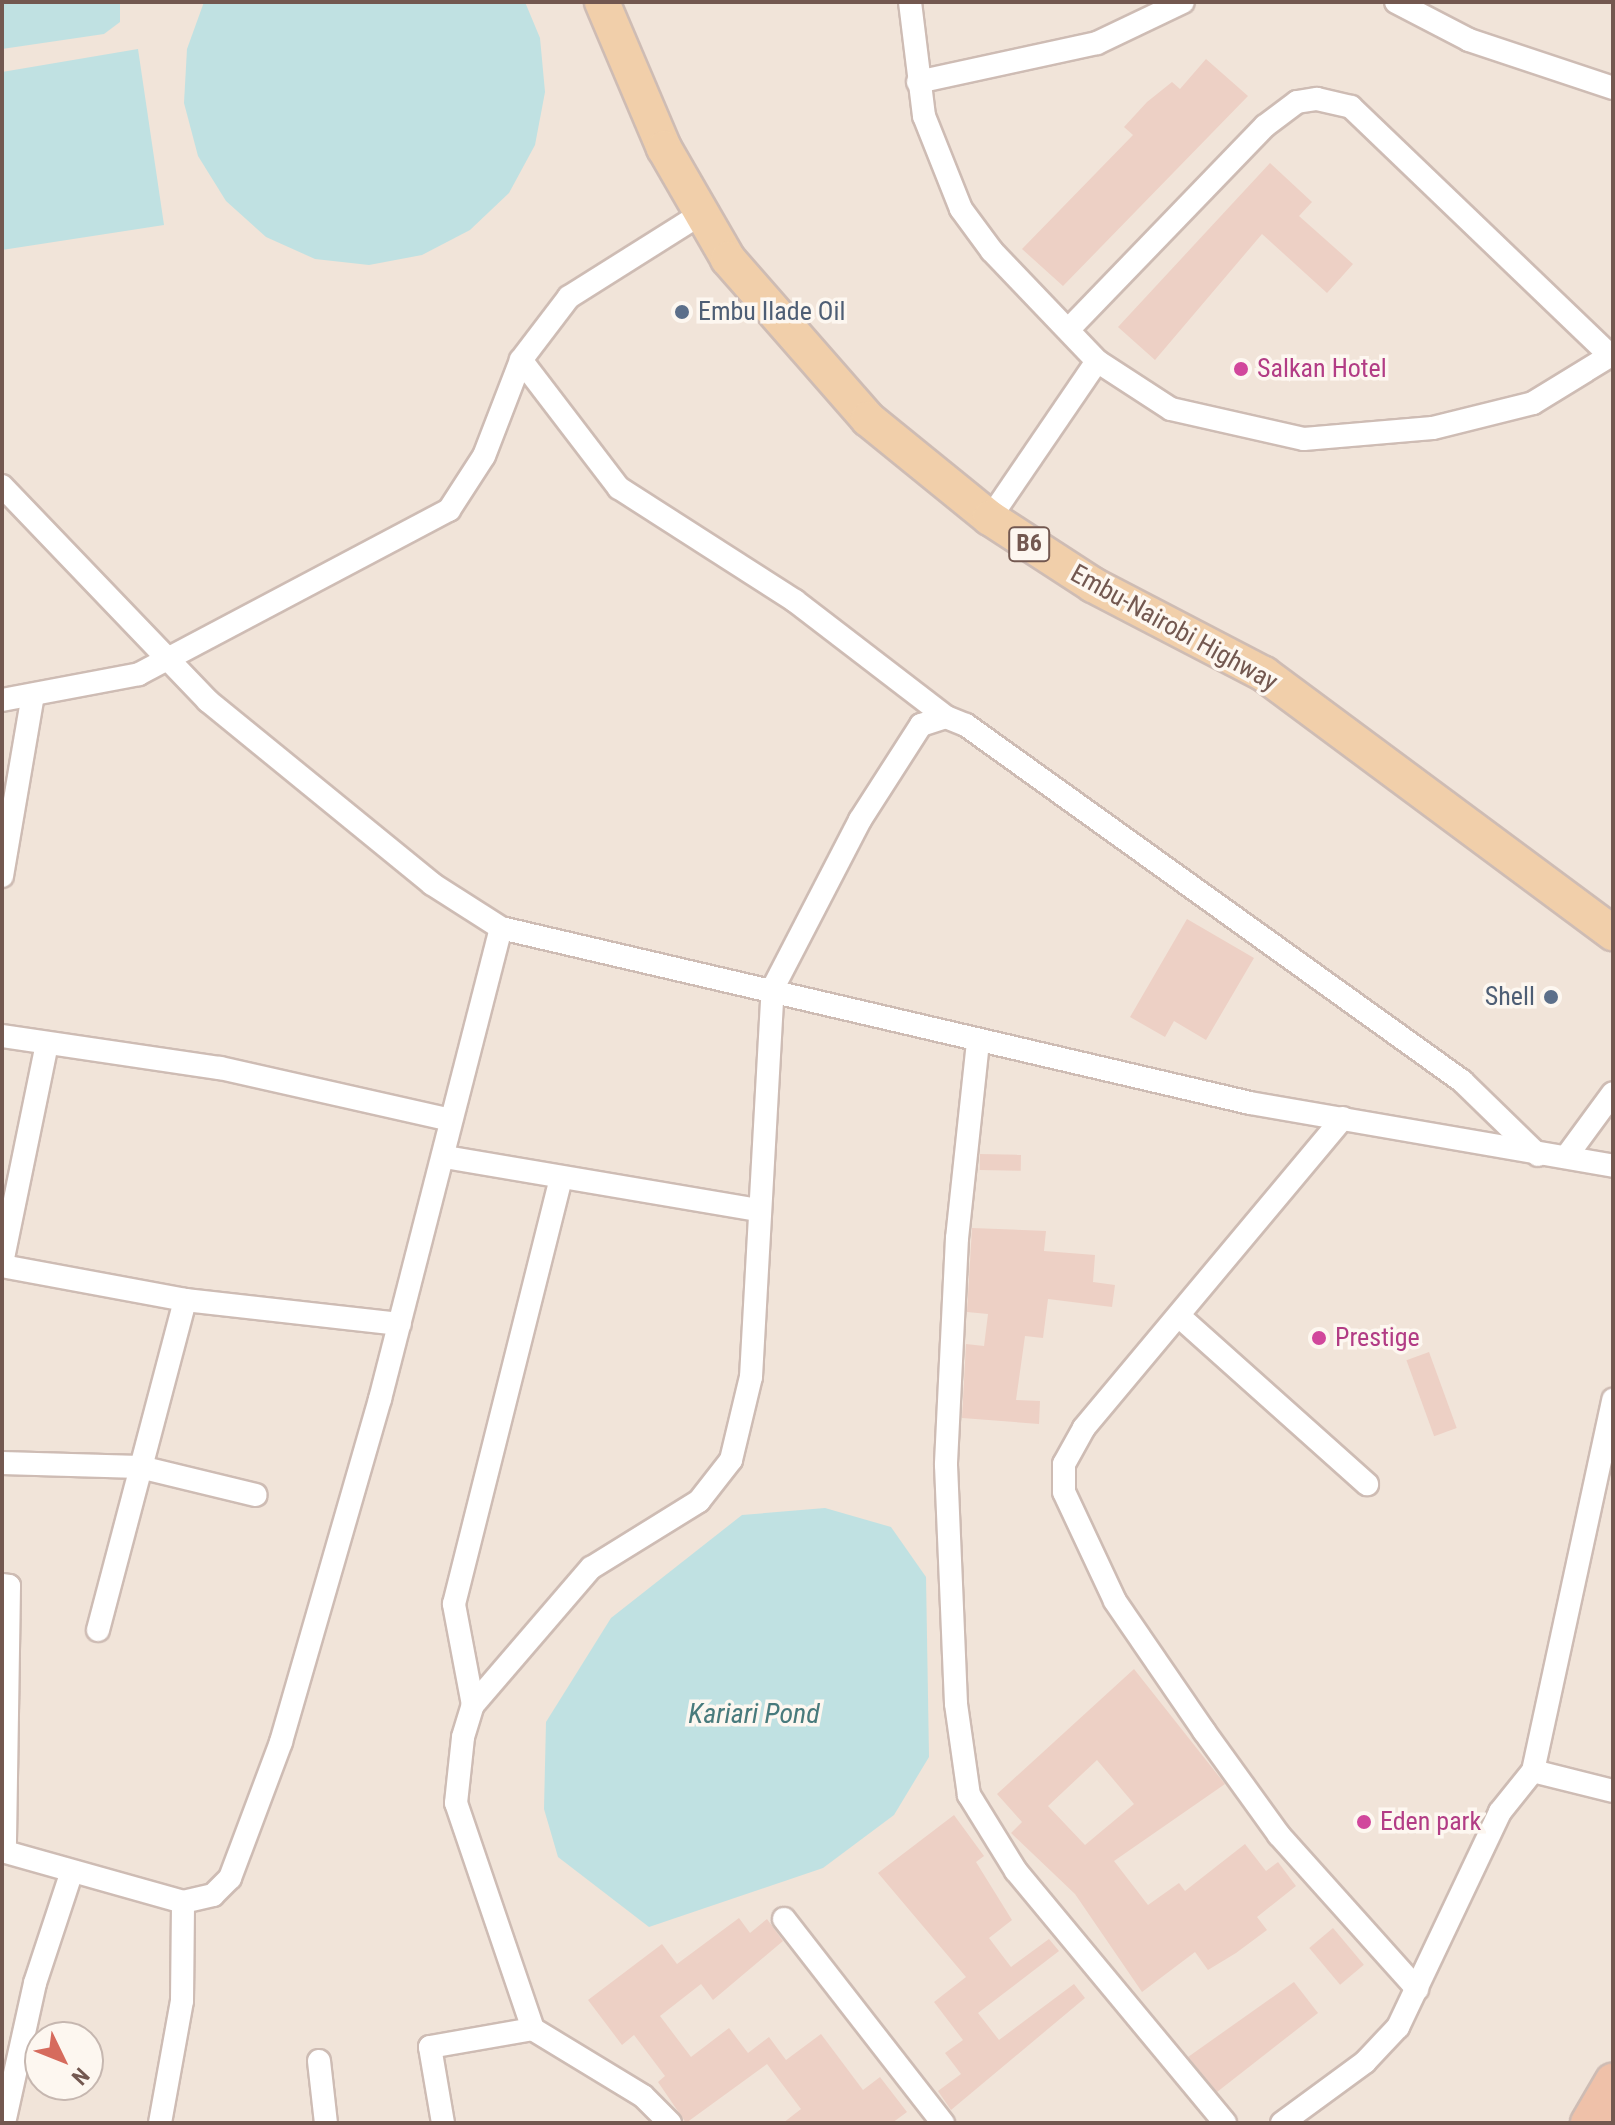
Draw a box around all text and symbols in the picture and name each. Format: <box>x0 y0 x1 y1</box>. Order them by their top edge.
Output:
place label: Embu Ilade Oil <box>698 296 845 328</box>
marker: Embu Ilade Oil <box>673 303 691 321</box>
place label: Salkan Hotel <box>1257 353 1387 385</box>
marker: Salkan Hotel <box>1232 360 1250 378</box>
road number: B6 <box>1007 524 1051 564</box>
street label: Embu-Nairobi Highway <box>1065 558 1283 698</box>
place label: Shell <box>1485 981 1535 1013</box>
marker: Shell <box>1542 988 1560 1006</box>
place label: Prestige <box>1335 1322 1420 1354</box>
marker: Prestige <box>1310 1329 1328 1347</box>
water label: Kariari Pond <box>688 1697 820 1731</box>
place label: Eden park <box>1380 1806 1481 1838</box>
marker: Eden park <box>1355 1813 1373 1831</box>
north arrow <box>24 2021 104 2101</box>
text: N <box>67 2063 94 2090</box>

